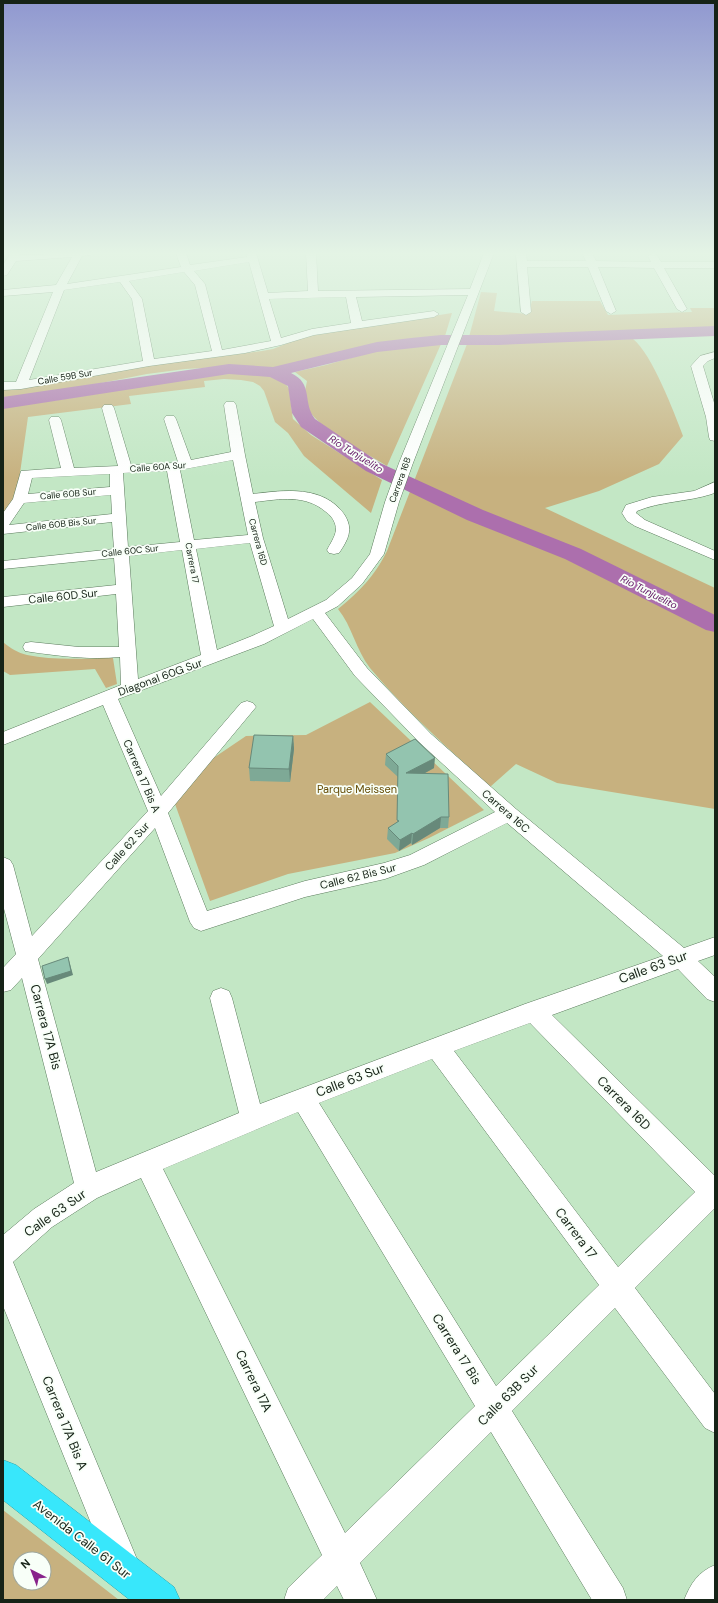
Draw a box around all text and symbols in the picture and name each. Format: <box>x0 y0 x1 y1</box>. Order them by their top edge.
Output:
street label: Calle 59B Sur <box>37 366 94 388</box>
water label: Río Tunjuelito <box>326 432 386 476</box>
street label: Carrera 16B <box>386 456 414 504</box>
street label: Calle 60A Sur <box>129 459 187 475</box>
street label: Calle 60B Sur <box>39 486 97 502</box>
street label: Calle 60B Bis Sur <box>25 514 97 534</box>
street label: Carrera 16D <box>246 517 270 567</box>
street label: Calle 60C Sur <box>101 542 160 560</box>
street label: Carrera 17 <box>182 542 202 585</box>
water label: Río Tunjuelito <box>618 572 680 612</box>
street label: Calle 60D Sur <box>28 585 98 607</box>
street label: Diagonal 60G Sur <box>116 655 204 699</box>
street label: Carrera 17 Bis A <box>120 737 164 815</box>
park label: Parque Meissen <box>317 782 397 796</box>
street label: Carrera 16C <box>479 786 533 836</box>
street label: Calle 62 Sur <box>102 819 152 873</box>
street label: Calle 62 Bis Sur <box>318 860 398 892</box>
street label: Calle 63 Sur <box>616 947 690 987</box>
street label: Carrera 17A Bis <box>26 982 66 1072</box>
street label: Calle 63 Sur <box>313 1059 387 1101</box>
street label: Carrera 16D <box>593 1072 655 1134</box>
street label: Calle 63 Sur <box>21 1185 90 1241</box>
street label: Carrera 17 <box>551 1204 601 1262</box>
street label: Carrera 17 Bis <box>428 1310 486 1388</box>
street label: Carrera 17A <box>232 1347 276 1415</box>
street label: Calle 63B Sur <box>474 1361 542 1429</box>
street label: Carrera 17A Bis A <box>38 1373 92 1473</box>
street label: Avenida Calle 61 Sur <box>30 1495 135 1583</box>
north arrow <box>12 1551 52 1591</box>
text: N <box>18 1556 33 1571</box>

